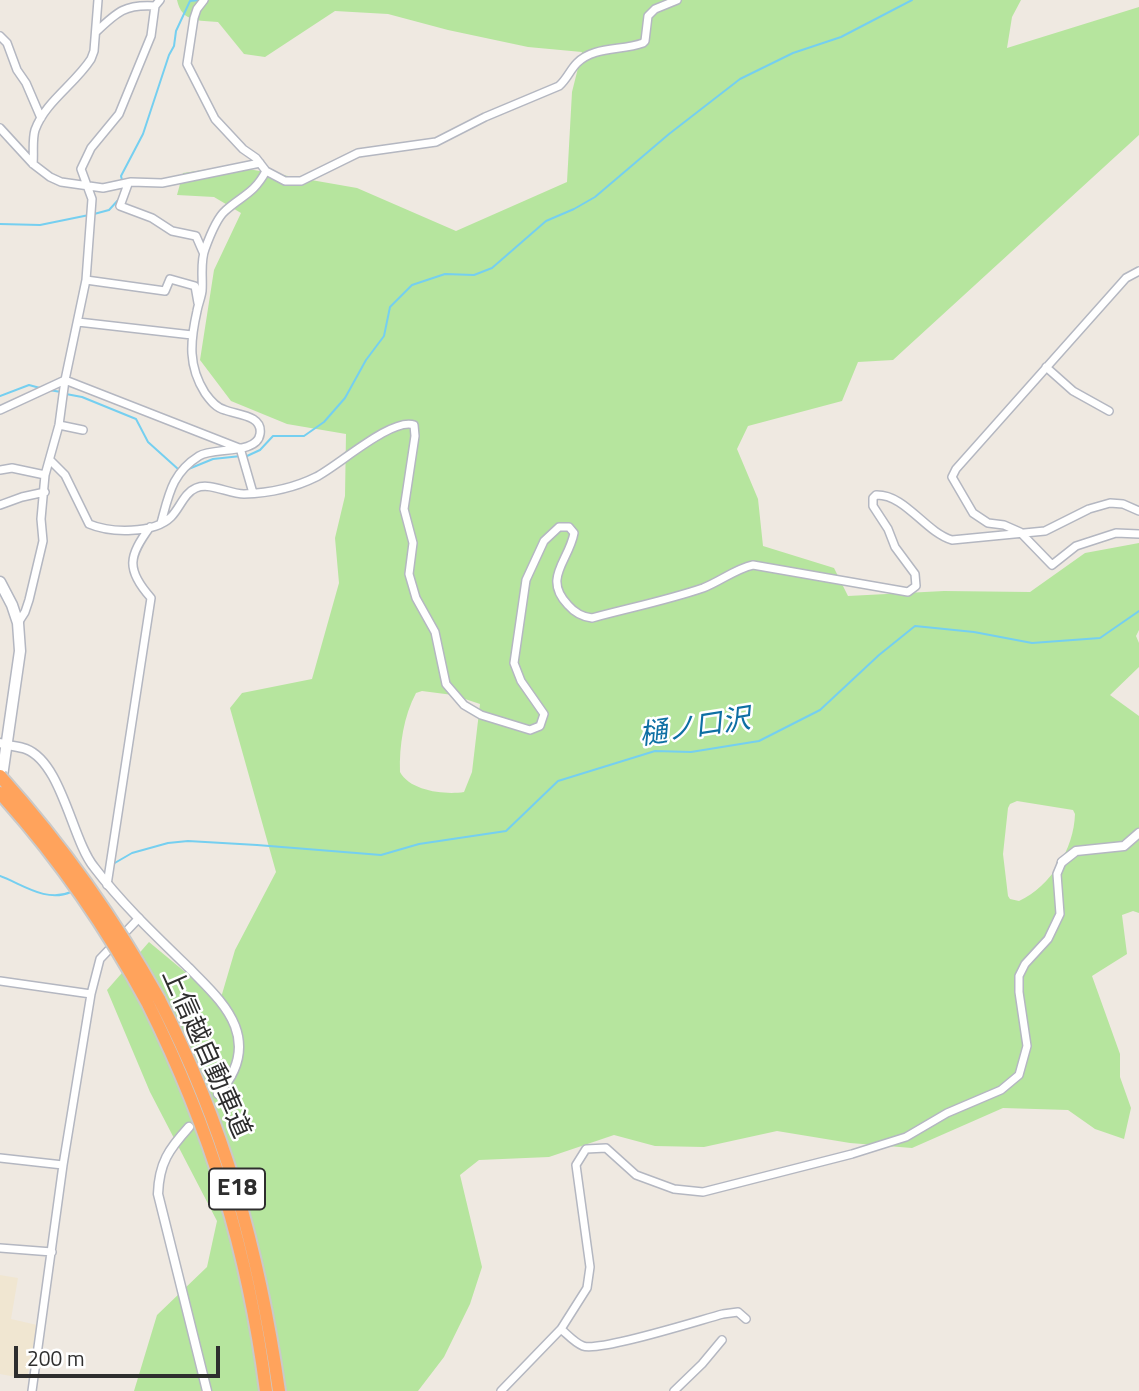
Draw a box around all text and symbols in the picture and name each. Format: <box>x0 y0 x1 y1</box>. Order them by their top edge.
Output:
water label: 樋ノ口沢 <box>637 704 753 754</box>
street label: 上信越自動車道 <box>154 965 256 1143</box>
road number: E18 <box>209 1168 265 1210</box>
scale bar <box>18 1332 224 1376</box>
text: 200 m <box>27 1342 84 1374</box>

